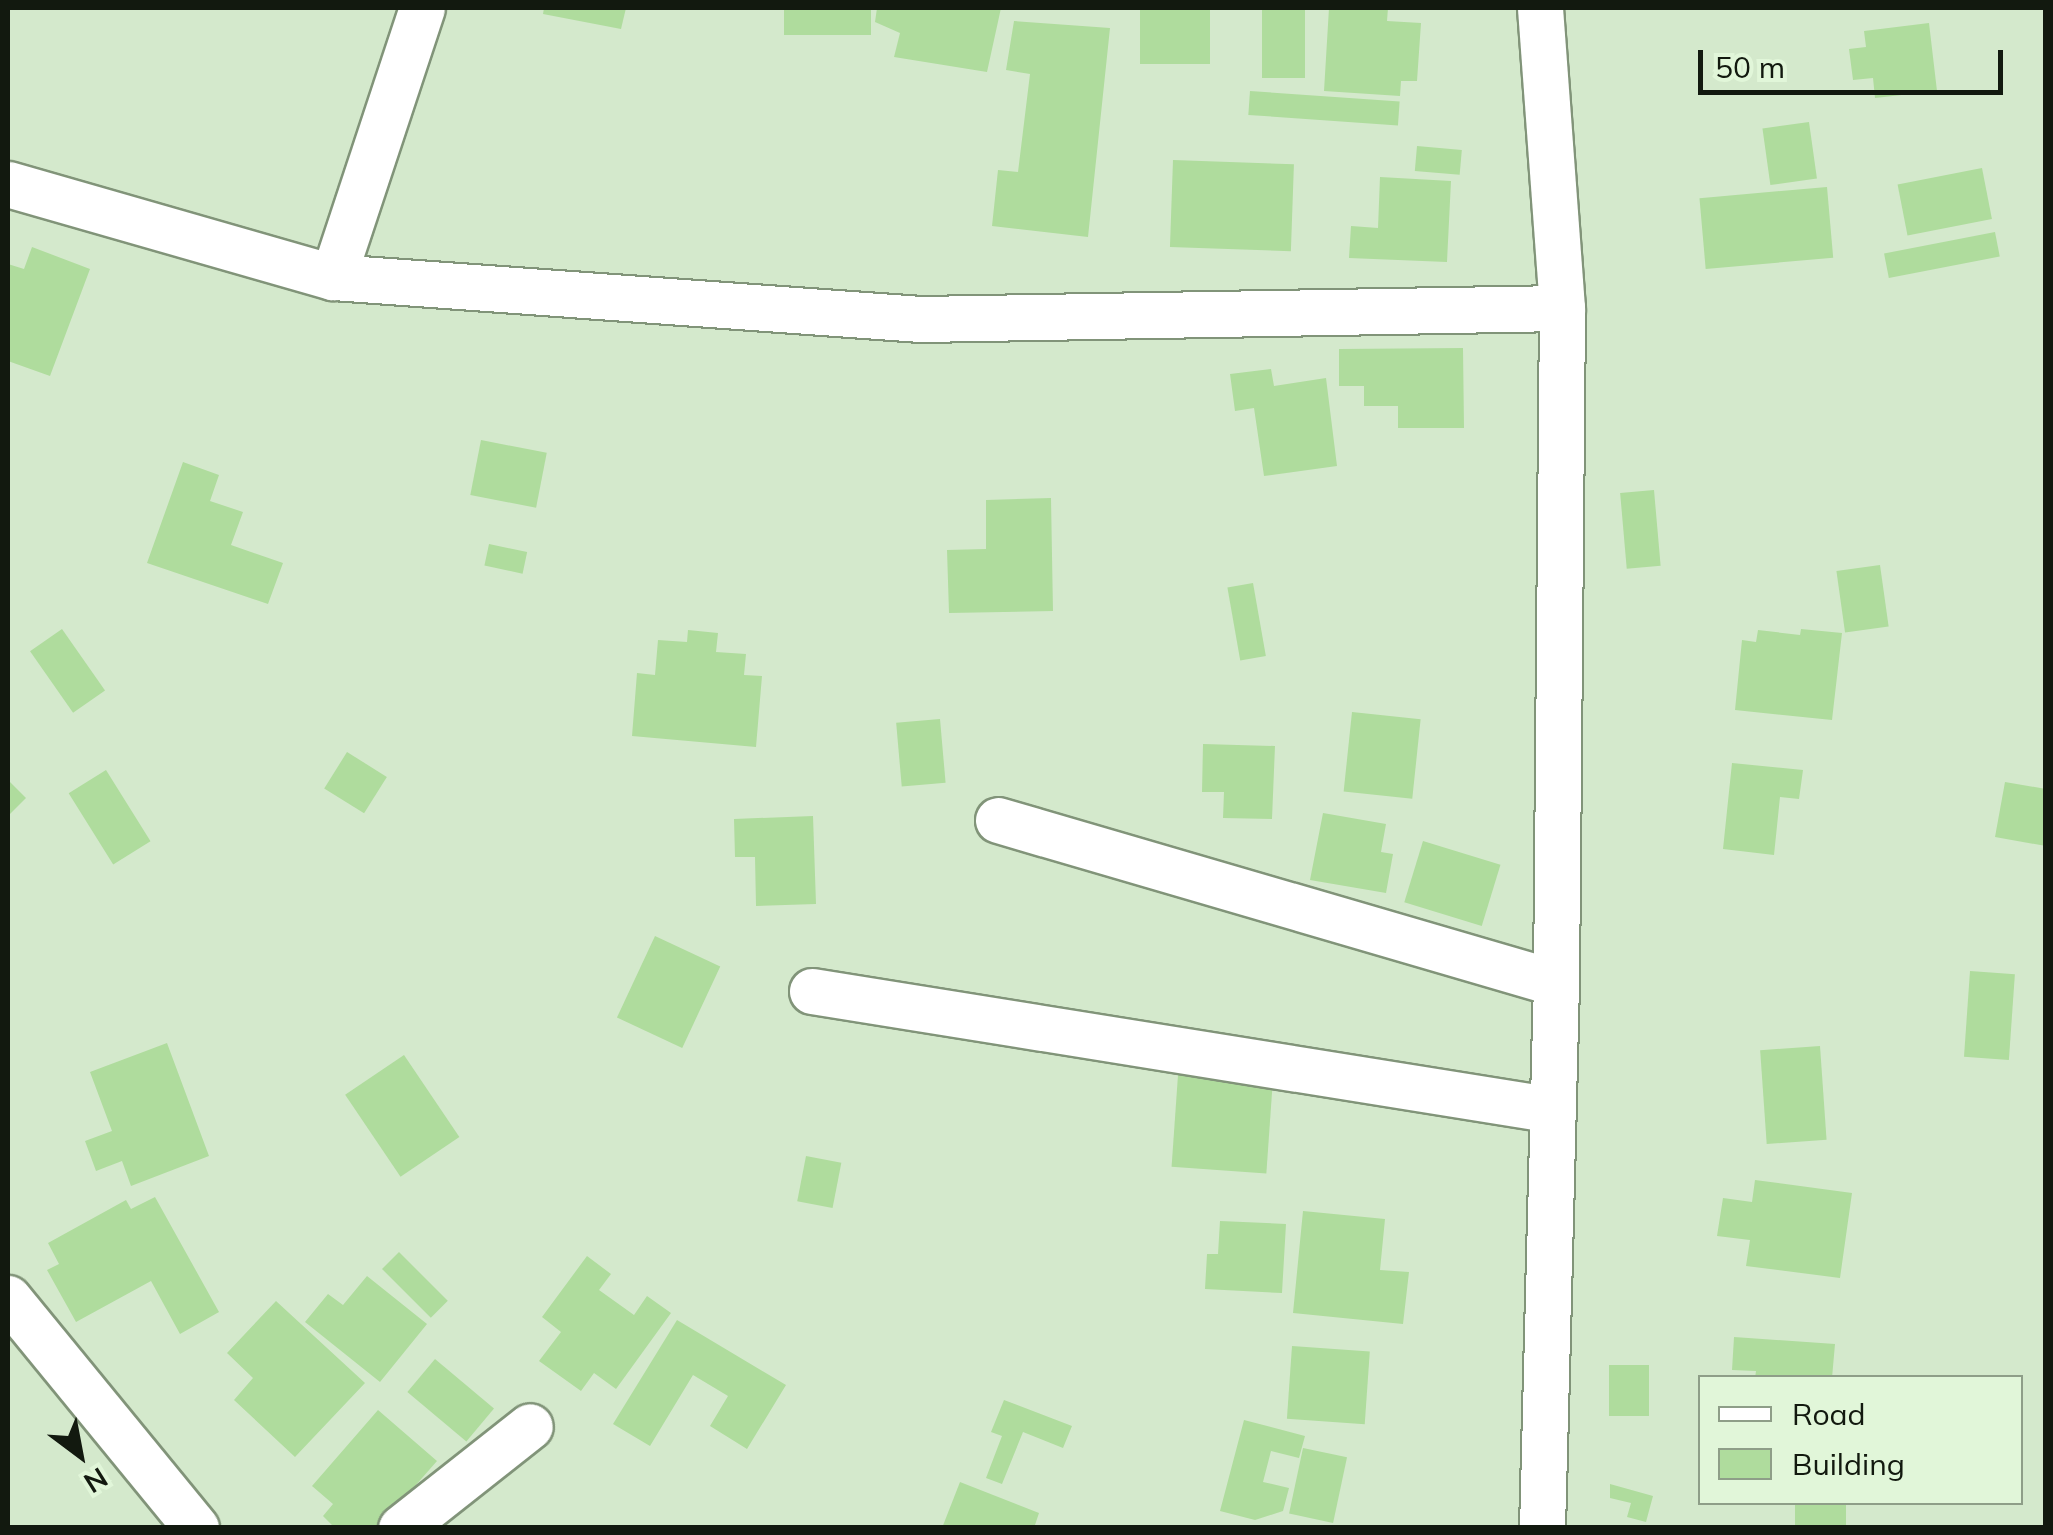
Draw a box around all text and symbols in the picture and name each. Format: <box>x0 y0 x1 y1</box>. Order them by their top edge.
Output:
scale bar <box>1703 30 2008 92</box>
text: 50 m <box>1715 48 1785 86</box>
legend <box>1698 1375 2023 1505</box>
text: Road <box>1792 1395 1866 1433</box>
north arrow <box>30 1405 130 1505</box>
text: Building <box>1792 1445 1905 1483</box>
text: N <box>78 1460 114 1501</box>

